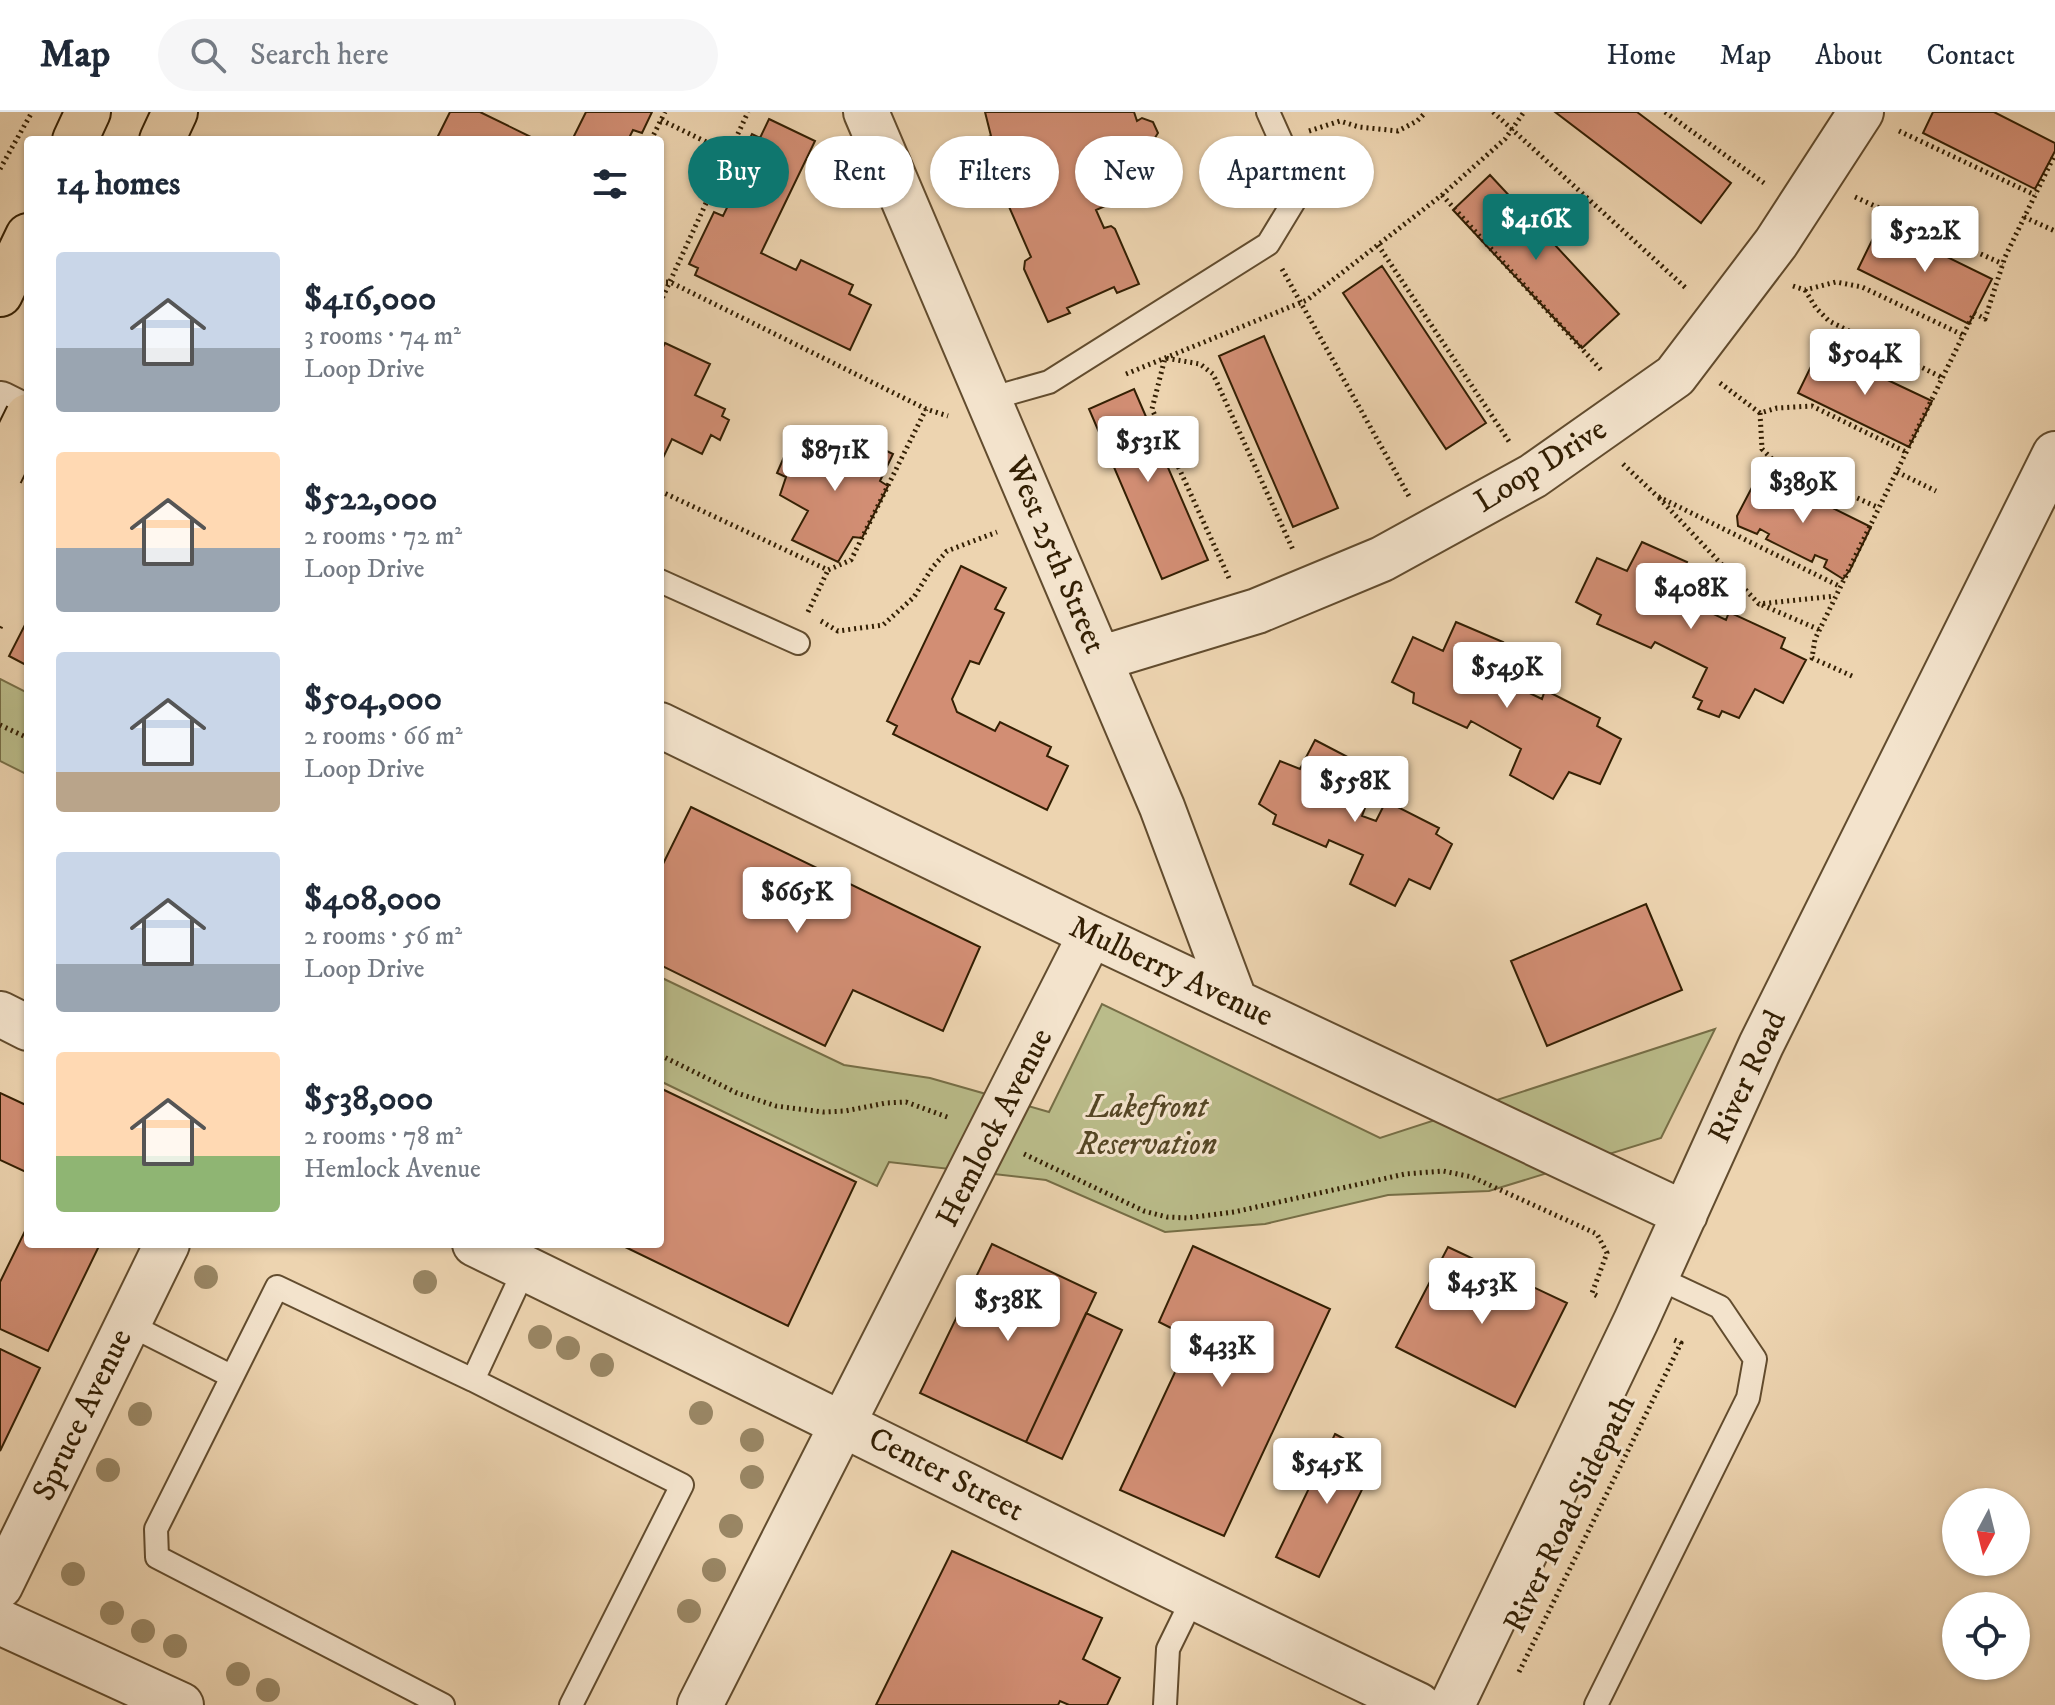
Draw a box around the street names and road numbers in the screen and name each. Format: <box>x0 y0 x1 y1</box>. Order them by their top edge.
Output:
street label: Loop Drive <box>1467 410 1615 522</box>
street label: West 25th Street <box>995 450 1114 659</box>
street label: Mulberry Avenue <box>1063 907 1279 1037</box>
street label: River Road <box>1700 1004 1796 1150</box>
street label: Hemlock Avenue <box>928 1022 1062 1234</box>
street label: Spruce Avenue <box>24 1323 142 1507</box>
street label: River Road Sidepath <box>1495 1388 1645 1639</box>
street label: Center Street <box>862 1419 1030 1531</box>

